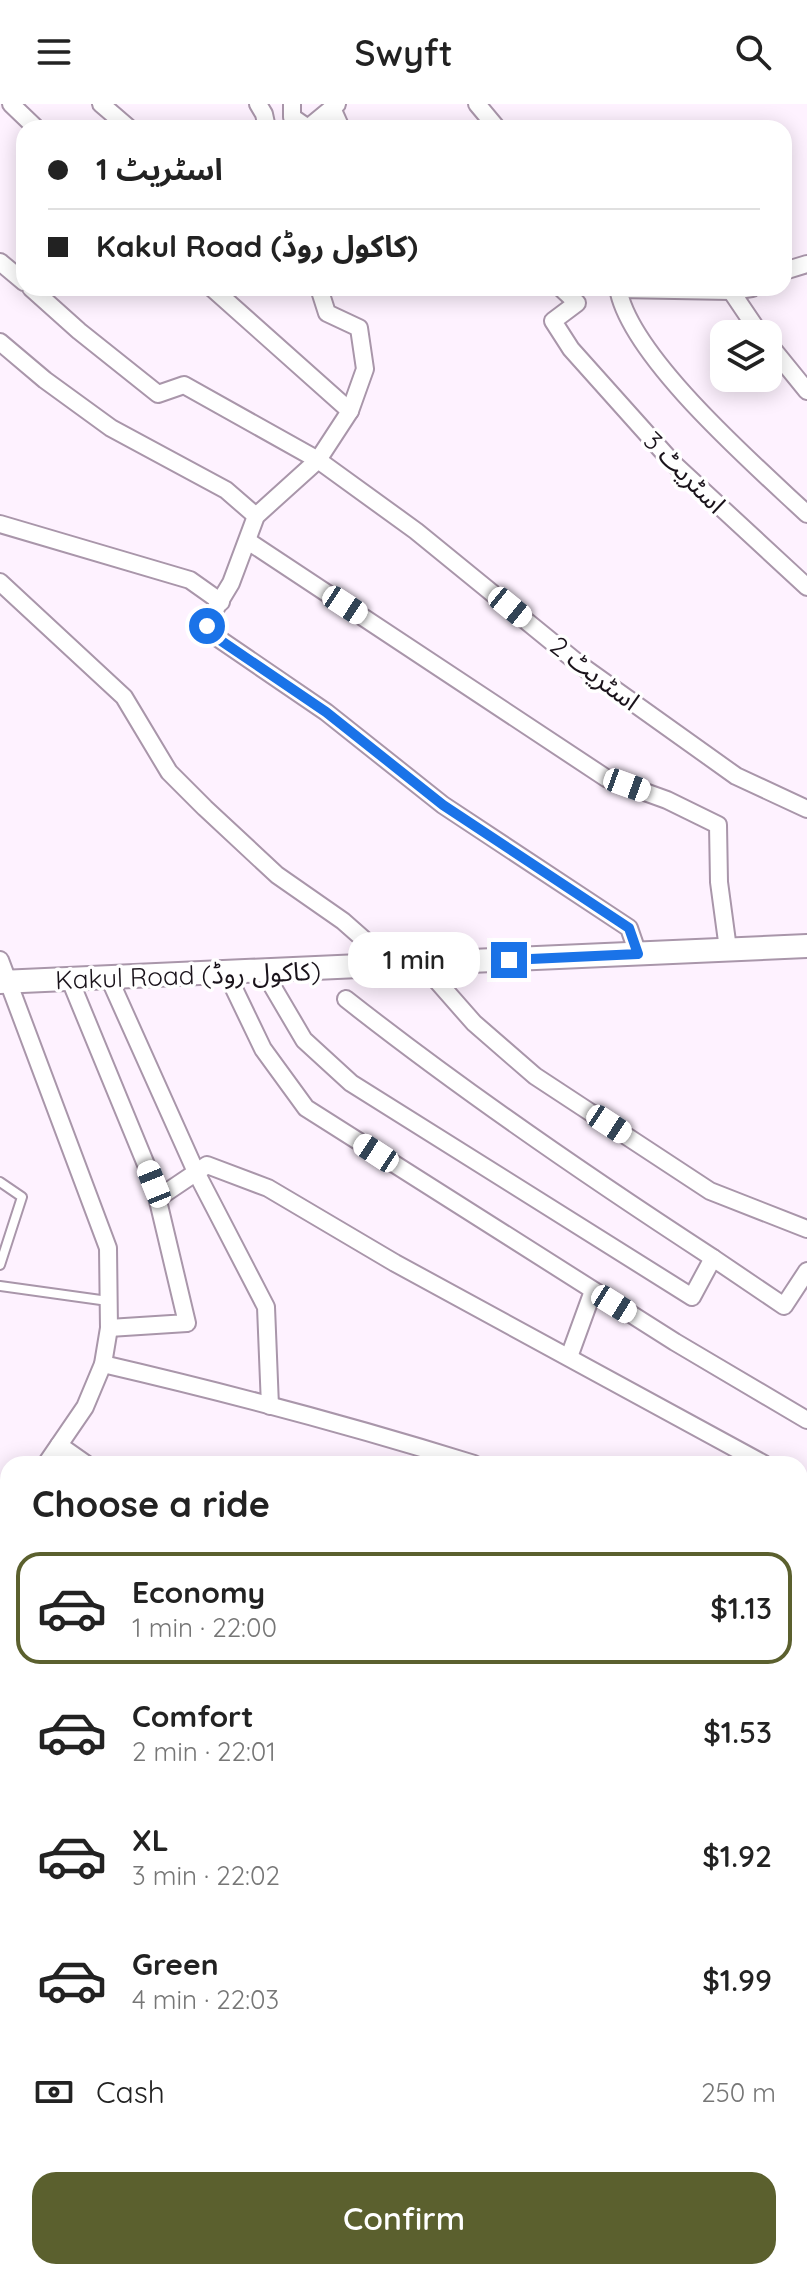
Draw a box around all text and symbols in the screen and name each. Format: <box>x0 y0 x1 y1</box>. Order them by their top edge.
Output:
icon: menu <box>32 30 76 74</box>
text: Swyft <box>354 30 453 75</box>
icon: search <box>731 30 775 74</box>
text: اسٹریٹ 1 <box>96 150 223 188</box>
text: Kakul Road (کاکول روڈ) <box>96 227 418 265</box>
map controls <box>710 320 782 392</box>
button: layers <box>710 320 782 392</box>
street label: اسٹریٹ 3 <box>637 424 733 520</box>
car <box>318 582 372 628</box>
car <box>484 583 536 631</box>
route start <box>189 608 225 644</box>
street label: اسٹریٹ 2 <box>544 629 646 717</box>
car <box>600 766 654 804</box>
callout: 1 min <box>349 932 481 988</box>
route end <box>491 942 527 978</box>
text: 1 min <box>383 943 445 976</box>
street label: Kakul Road (کاکول روڈ) <box>54 954 322 996</box>
car <box>582 1101 636 1147</box>
car <box>349 1130 403 1176</box>
car <box>134 1157 174 1211</box>
car <box>587 1281 641 1327</box>
text: Choose a ride <box>32 1481 270 1526</box>
icon: car <box>36 1572 108 1644</box>
text: Economy <box>132 1573 265 1611</box>
text: $1.13 <box>710 1589 772 1627</box>
text: 1 min · 22:00 <box>132 1611 277 1644</box>
icon: car <box>36 1696 108 1768</box>
text: Comfort <box>132 1697 253 1735</box>
text: $1.53 <box>703 1713 772 1751</box>
text: 2 min · 22:01 <box>132 1735 276 1768</box>
icon: car <box>36 1820 108 1892</box>
text: XL <box>132 1821 169 1859</box>
text: $1.92 <box>702 1837 772 1875</box>
text: 3 min · 22:02 <box>132 1859 280 1892</box>
icon: car <box>36 1944 108 2016</box>
text: Green <box>132 1945 219 1983</box>
text: $1.99 <box>702 1961 772 1999</box>
text: 4 min · 22:03 <box>132 1983 279 2016</box>
icon: cash <box>32 2070 76 2114</box>
text: Cash <box>96 2073 165 2111</box>
text: 250 m <box>701 2076 776 2109</box>
button: Confirm <box>32 2172 776 2264</box>

